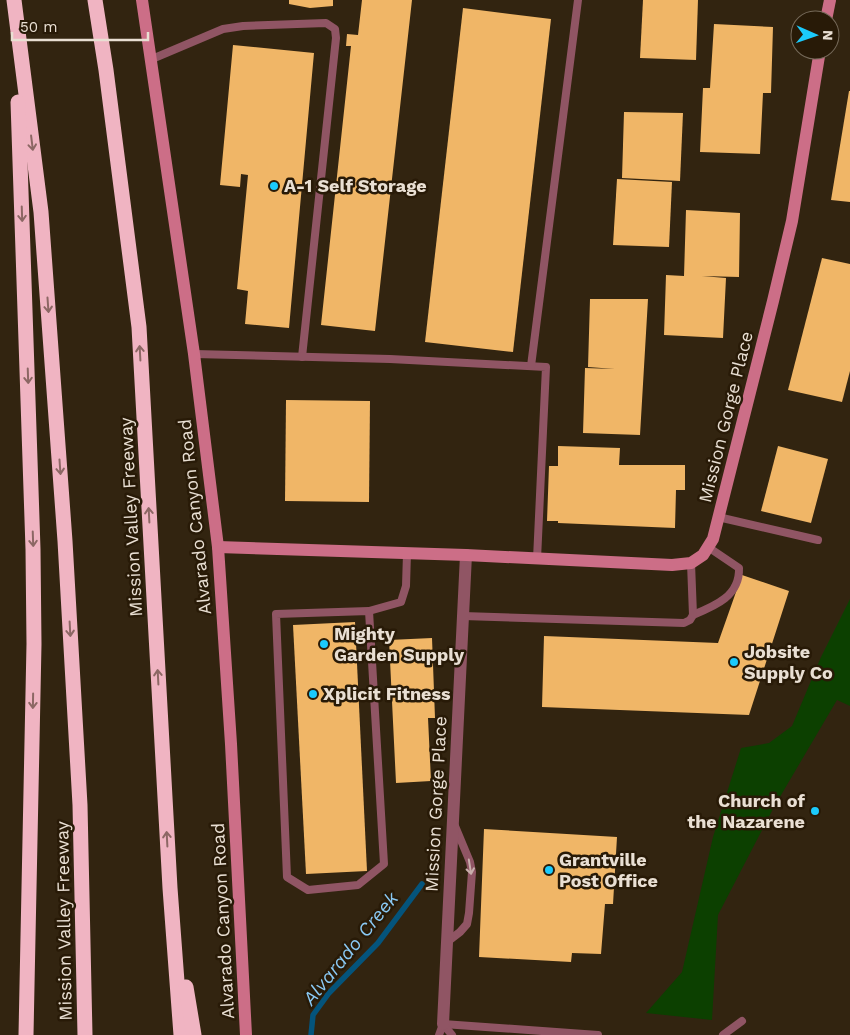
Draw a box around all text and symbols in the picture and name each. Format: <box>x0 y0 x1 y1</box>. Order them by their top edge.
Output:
scale bar <box>12 10 149 42</box>
north arrow <box>790 10 840 60</box>
text: 50 m <box>20 18 57 36</box>
text: N <box>820 30 836 41</box>
one-way arrow <box>28 135 38 151</box>
place label: A-1 Self Storage <box>284 175 427 196</box>
marker: A-1 Self Storage <box>268 180 280 192</box>
one-way arrow <box>17 206 27 222</box>
one-way arrow <box>43 296 52 312</box>
street label: Mission Gorge Place <box>694 329 757 505</box>
one-way arrow <box>136 345 145 361</box>
one-way arrow <box>23 368 32 384</box>
street label: Mission Valley Freeway <box>115 416 146 617</box>
street label: Alvarado Canyon Road <box>174 418 215 616</box>
one-way arrow <box>55 458 64 474</box>
one-way arrow <box>145 507 154 523</box>
one-way arrow <box>28 530 38 546</box>
one-way arrow <box>65 621 74 637</box>
place label: Mighty Garden Supply <box>334 623 465 665</box>
marker: Mighty Garden Supply <box>318 638 330 650</box>
place label: Jobsite Supply Co <box>744 641 833 683</box>
marker: Jobsite Supply Co <box>728 656 740 668</box>
one-way arrow <box>154 669 163 685</box>
place label: Xplicit Fitness <box>323 683 451 704</box>
marker: Xplicit Fitness <box>307 688 319 700</box>
one-way arrow <box>28 692 38 709</box>
street label: Mission Gorge Place <box>420 716 451 892</box>
place label: Church of the Nazarene <box>687 790 806 832</box>
marker: Church of the Nazarene <box>809 805 821 817</box>
street label: Mission Valley Freeway <box>51 820 76 1021</box>
street label: Alvarado Canyon Road <box>207 822 238 1020</box>
one-way arrow <box>163 832 172 848</box>
place label: Grantville Post Office <box>559 849 658 891</box>
one-way arrow <box>466 859 476 875</box>
marker: Grantville Post Office <box>543 864 555 876</box>
water label: Alvarado Creek <box>297 887 403 1010</box>

